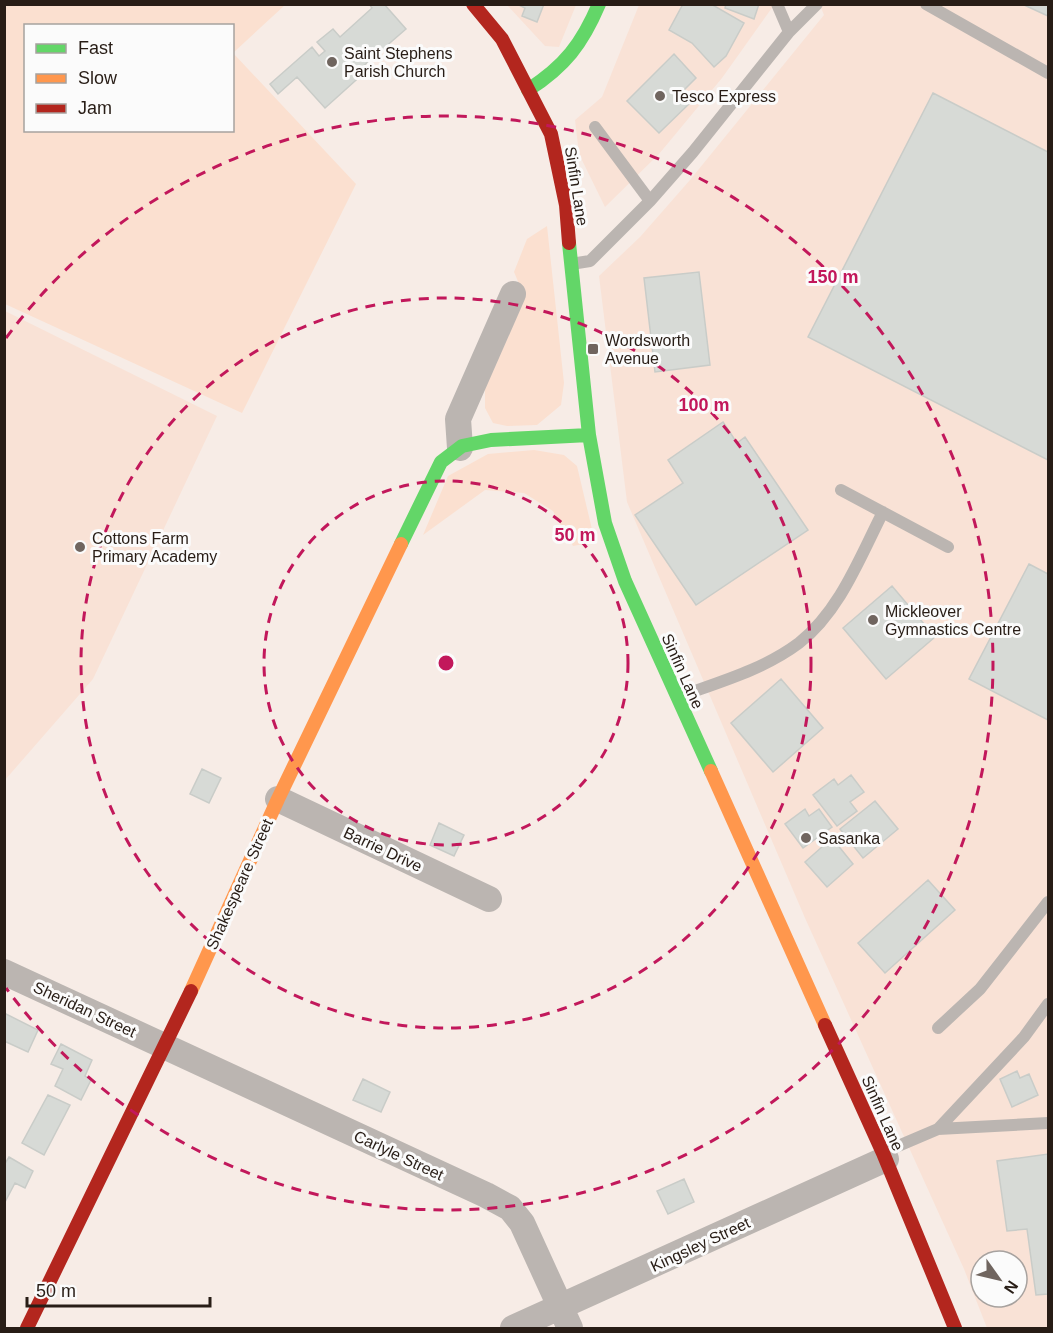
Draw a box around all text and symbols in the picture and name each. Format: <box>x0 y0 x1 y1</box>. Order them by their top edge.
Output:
legend <box>24 24 234 132</box>
text: Fast <box>78 38 113 58</box>
place label: Saint Stephens Parish Church <box>344 45 453 80</box>
marker: Saint Stephens Parish Church <box>325 55 339 69</box>
text: Slow <box>78 68 118 88</box>
place label: Tesco Express <box>672 88 776 105</box>
marker: Tesco Express <box>653 89 667 103</box>
text: Jam <box>78 98 112 118</box>
street label: Sinfin Lane <box>562 145 591 227</box>
text: 150 m <box>807 267 859 287</box>
place label: Wordsworth Avenue <box>605 332 690 367</box>
marker: Wordsworth Avenue <box>586 342 600 356</box>
text: 100 m <box>678 395 730 415</box>
text: 50 m <box>554 525 596 545</box>
place label: Cottons Farm Primary Academy <box>92 530 217 565</box>
marker: Cottons Farm Primary Academy <box>73 540 87 554</box>
place label: Mickleover Gymnastics Centre <box>885 603 1021 638</box>
marker: Mickleover Gymnastics Centre <box>866 613 880 627</box>
street label: Sinfin Lane <box>658 631 707 711</box>
centre of rings <box>436 653 456 673</box>
street label: Shakespeare Street <box>203 816 276 952</box>
street label: Barrie Drive <box>341 824 425 875</box>
place label: Sasanka <box>818 830 880 847</box>
marker: Sasanka <box>799 831 813 845</box>
street label: Sheridan Street <box>31 978 139 1041</box>
street label: Sinfin Lane <box>858 1073 907 1153</box>
street label: Carlyle Street <box>351 1127 447 1184</box>
street label: Kingsley Street <box>648 1214 753 1275</box>
north arrow <box>969 1249 1029 1309</box>
scale bar <box>27 1270 210 1308</box>
text: N <box>1001 1278 1021 1297</box>
text: 50 m <box>36 1281 76 1301</box>

